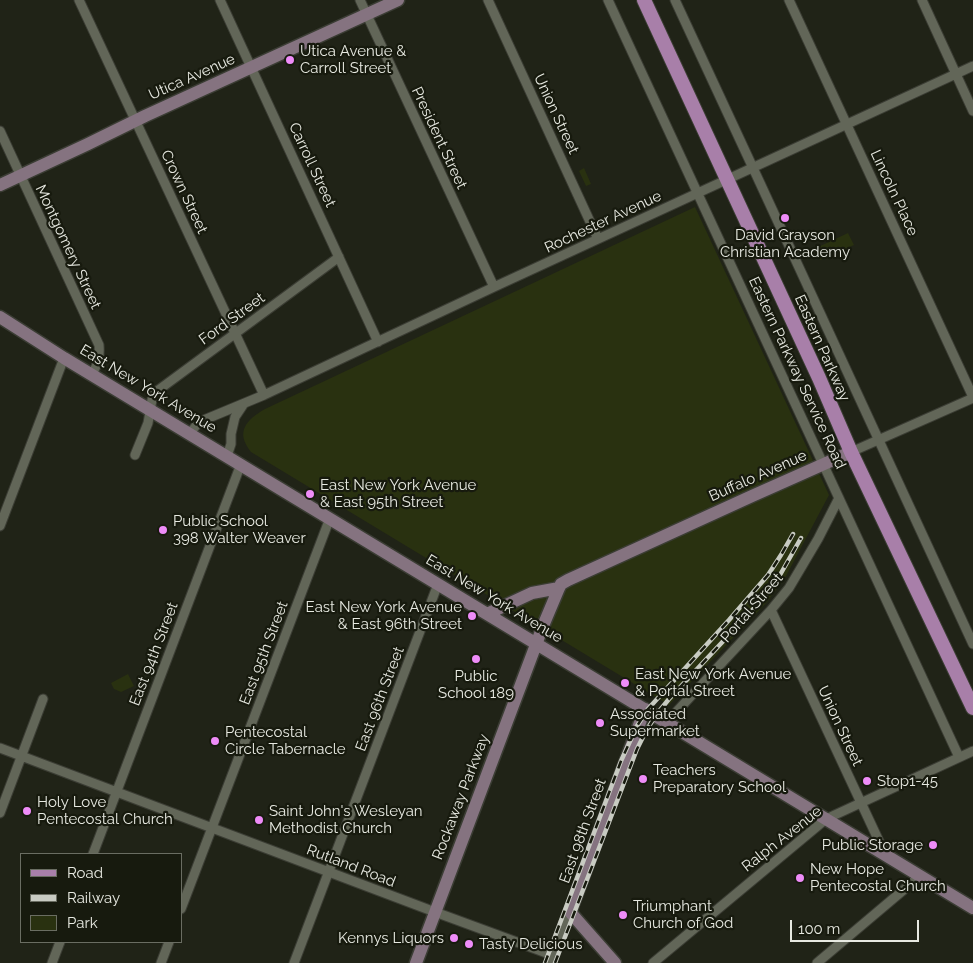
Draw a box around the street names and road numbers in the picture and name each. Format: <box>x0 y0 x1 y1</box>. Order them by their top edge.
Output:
street label: Utica Avenue <box>146 50 238 104</box>
street label: Union Street <box>530 71 582 157</box>
street label: President Street <box>407 84 471 192</box>
street label: Carroll Street <box>285 120 339 210</box>
street label: Crown Street <box>157 147 211 237</box>
street label: Lincoln Place <box>866 147 922 239</box>
street label: Montgomery Street <box>31 182 105 312</box>
street label: Rochester Avenue <box>542 187 664 257</box>
street label: Eastern Parkway Service Road <box>745 274 849 472</box>
street label: Ford Street <box>196 289 268 349</box>
street label: Eastern Parkway <box>790 292 854 404</box>
street label: East New York Avenue <box>76 341 220 437</box>
street label: Buffalo Avenue <box>706 446 810 506</box>
street label: East New York Avenue <box>422 551 566 647</box>
street label: Portal Street <box>717 570 787 646</box>
street label: East 95th Street <box>236 599 292 707</box>
street label: East 94th Street <box>126 600 182 708</box>
street label: East 96th Street <box>352 644 408 754</box>
street label: Union Street <box>814 683 866 769</box>
street label: Rockaway Parkway <box>429 732 493 862</box>
street label: East 98th Street <box>556 776 610 886</box>
street label: Ralph Avenue <box>738 802 826 876</box>
street label: Rutland Road <box>304 841 398 891</box>

